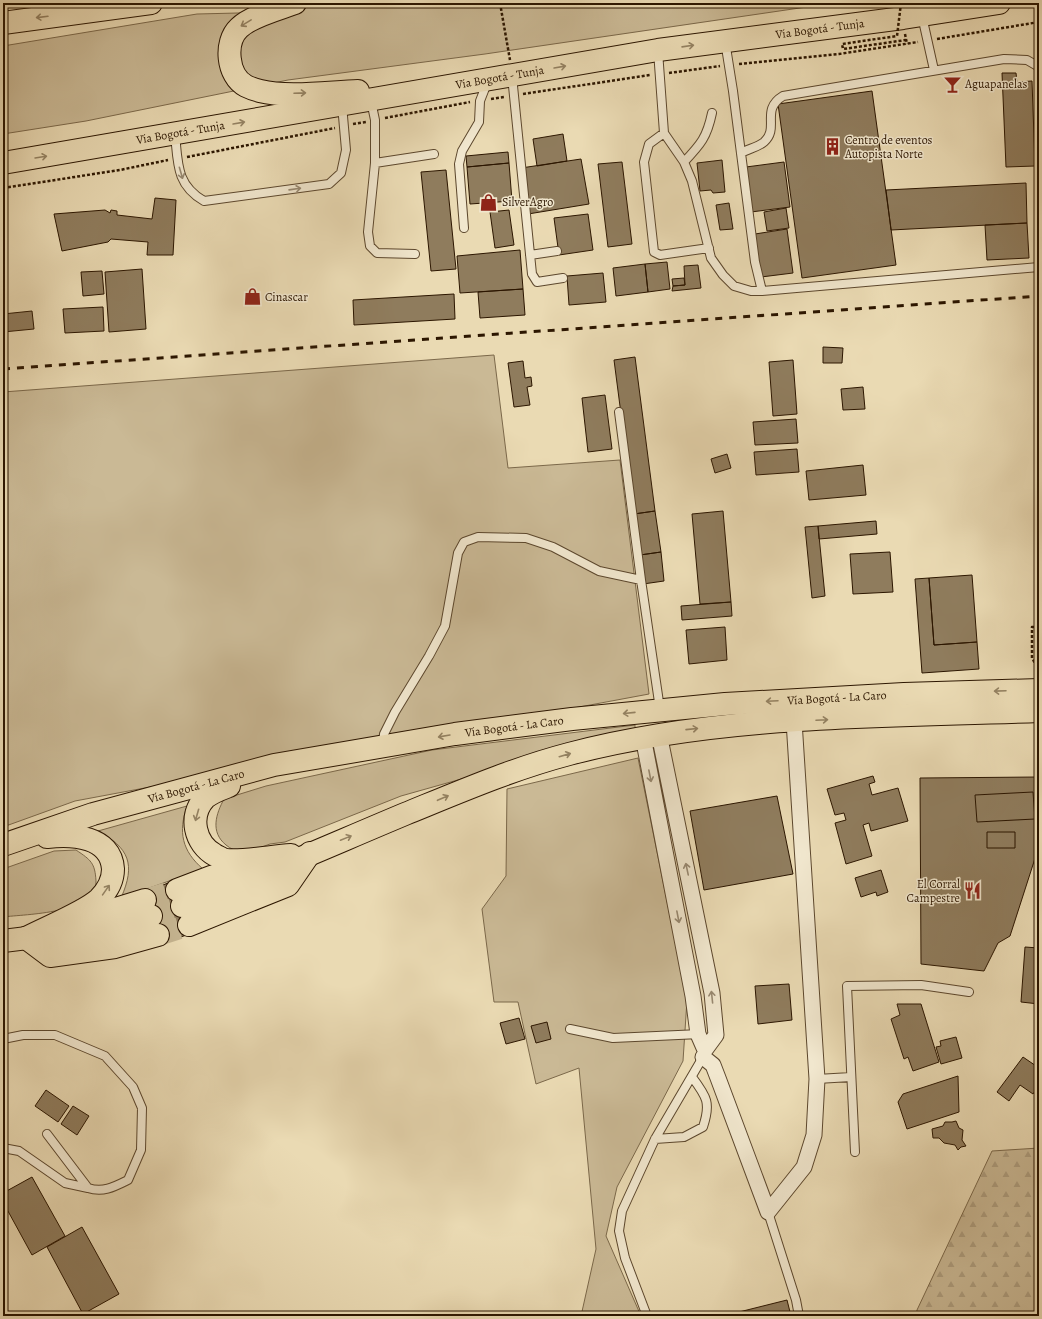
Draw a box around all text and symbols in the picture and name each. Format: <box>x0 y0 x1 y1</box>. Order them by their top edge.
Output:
one-way arrow <box>36 13 49 21</box>
street label: Vía Bogotá - Tunja <box>774 15 866 43</box>
one-way arrow <box>240 20 252 28</box>
one-way arrow <box>681 42 694 50</box>
street label: Vía Bogotá - Tunja <box>453 62 546 93</box>
one-way arrow <box>553 63 566 71</box>
bar icon: Aguapanelas <box>942 74 962 94</box>
place label: Aguapanelas <box>964 76 1028 92</box>
one-way arrow <box>293 90 306 97</box>
street label: Vía Bogotá - Tunja <box>134 117 226 148</box>
one-way arrow <box>232 119 245 127</box>
place label: Centro de eventos Autopista Norte <box>844 132 933 162</box>
building icon: Centro de eventos Autopista Norte <box>822 137 842 157</box>
one-way arrow <box>35 152 48 160</box>
one-way arrow <box>177 166 185 179</box>
one-way arrow <box>288 185 301 193</box>
shop icon: SilverAgro <box>479 192 499 212</box>
place label: SilverAgro <box>502 194 553 210</box>
shop icon: Cinascar <box>242 287 262 307</box>
place label: Cinascar <box>265 289 308 305</box>
street label: Vía Bogotá - La Caro <box>786 687 887 709</box>
one-way arrow <box>994 687 1007 695</box>
one-way arrow <box>766 697 779 705</box>
one-way arrow <box>623 709 636 716</box>
street label: Vía Bogotá - La Caro <box>463 712 564 741</box>
one-way arrow <box>815 716 828 723</box>
one-way arrow <box>685 726 698 733</box>
one-way arrow <box>438 733 451 741</box>
one-way arrow <box>558 751 571 758</box>
street label: Vía Bogotá - La Caro <box>145 765 246 807</box>
one-way arrow <box>646 769 654 782</box>
one-way arrow <box>436 794 448 801</box>
one-way arrow <box>193 808 201 821</box>
one-way arrow <box>340 834 352 842</box>
one-way arrow <box>683 863 691 876</box>
place label: El Corral Campestre <box>907 876 960 906</box>
restaurant icon: El Corral Campestre <box>963 881 983 901</box>
one-way arrow <box>102 884 110 895</box>
one-way arrow <box>674 910 682 923</box>
one-way arrow <box>709 991 716 1004</box>

